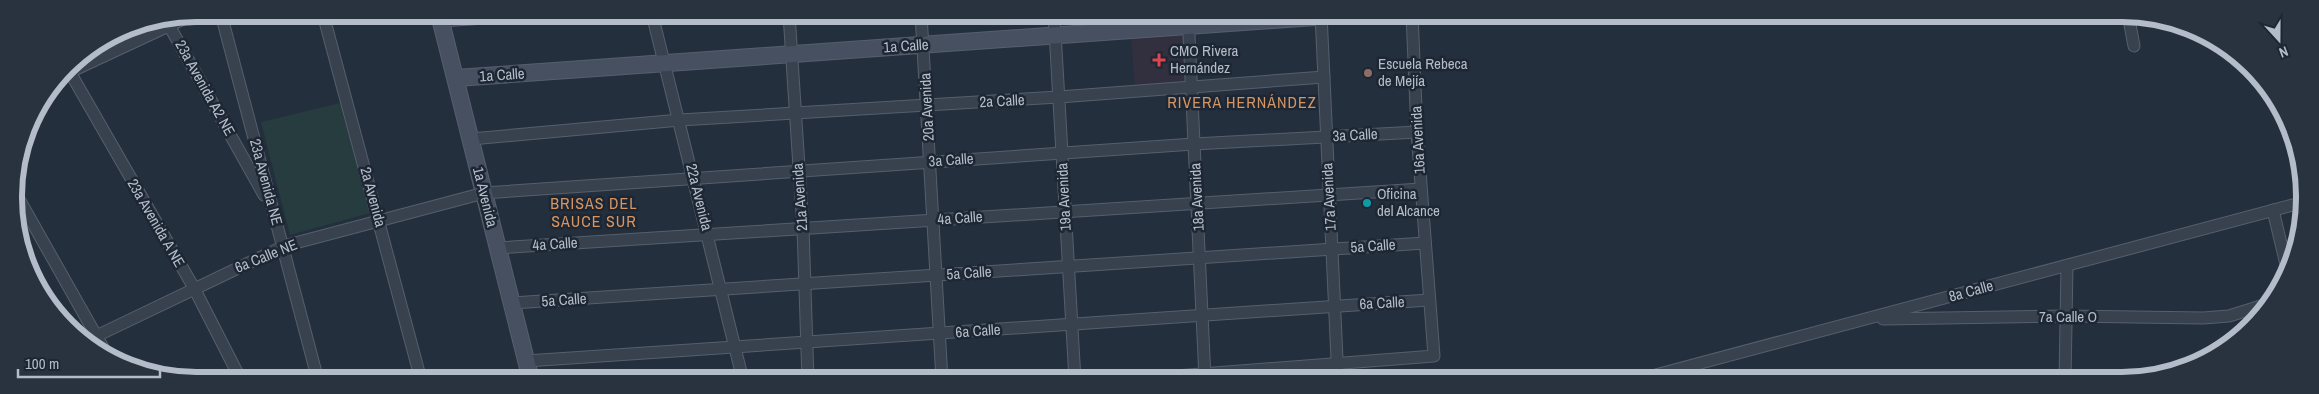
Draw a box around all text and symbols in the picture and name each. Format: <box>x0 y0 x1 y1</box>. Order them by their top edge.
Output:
north arrow <box>2254 15 2304 65</box>
street label: 1a Calle <box>883 33 929 58</box>
street label: 23a Avenida A2 NE <box>170 36 240 139</box>
place label: CMO Rivera Hernández <box>1170 40 1239 78</box>
text: N <box>2277 42 2291 62</box>
marker: CMO Rivera Hernández <box>1152 53 1166 67</box>
place label: Escuela Rebeca de Mejía <box>1378 53 1468 91</box>
street label: 1a Calle <box>479 62 525 87</box>
marker: Escuela Rebeca de Mejía <box>1362 67 1374 79</box>
street label: 20a Avenida <box>914 72 939 142</box>
street label: 2a Calle <box>979 89 1025 112</box>
district label: RIVERA HERNÁNDEZ <box>1167 91 1317 113</box>
street label: 16a Avenida <box>1405 105 1430 175</box>
street label: 3a Calle <box>1332 123 1378 146</box>
street label: 23a Avenida NE <box>245 136 288 227</box>
street label: 3a Calle <box>928 147 974 172</box>
street label: 22a Avenida <box>681 161 718 233</box>
street label: 21a Avenida <box>787 162 812 232</box>
street label: 19a Avenida <box>1051 162 1076 232</box>
street label: 18a Avenida <box>1184 162 1209 232</box>
street label: 17a Avenida <box>1316 162 1341 232</box>
street label: 2a Avenida <box>355 165 392 229</box>
street label: 1a Avenida <box>468 165 503 229</box>
street label: 23a Avenida A NE <box>123 175 190 271</box>
place label: Oficina del Alcance <box>1377 183 1440 221</box>
district label: BRISAS DEL SAUCE SUR <box>550 192 638 232</box>
marker: Oficina del Alcance <box>1361 197 1373 209</box>
street label: 4a Calle <box>937 205 983 230</box>
street label: 4a Calle <box>532 231 578 256</box>
street label: 5a Calle <box>1350 233 1396 258</box>
street label: 6a Calle NE <box>231 234 300 278</box>
street label: 5a Calle <box>946 260 992 285</box>
street label: 8a Calle <box>1946 274 1996 306</box>
street label: 5a Calle <box>541 287 587 312</box>
street label: 6a Calle <box>1359 291 1405 314</box>
street label: 7a Calle O <box>2039 306 2097 327</box>
street label: 6a Calle <box>955 318 1001 343</box>
scale bar <box>18 346 160 378</box>
text: 100 m <box>25 353 59 374</box>

